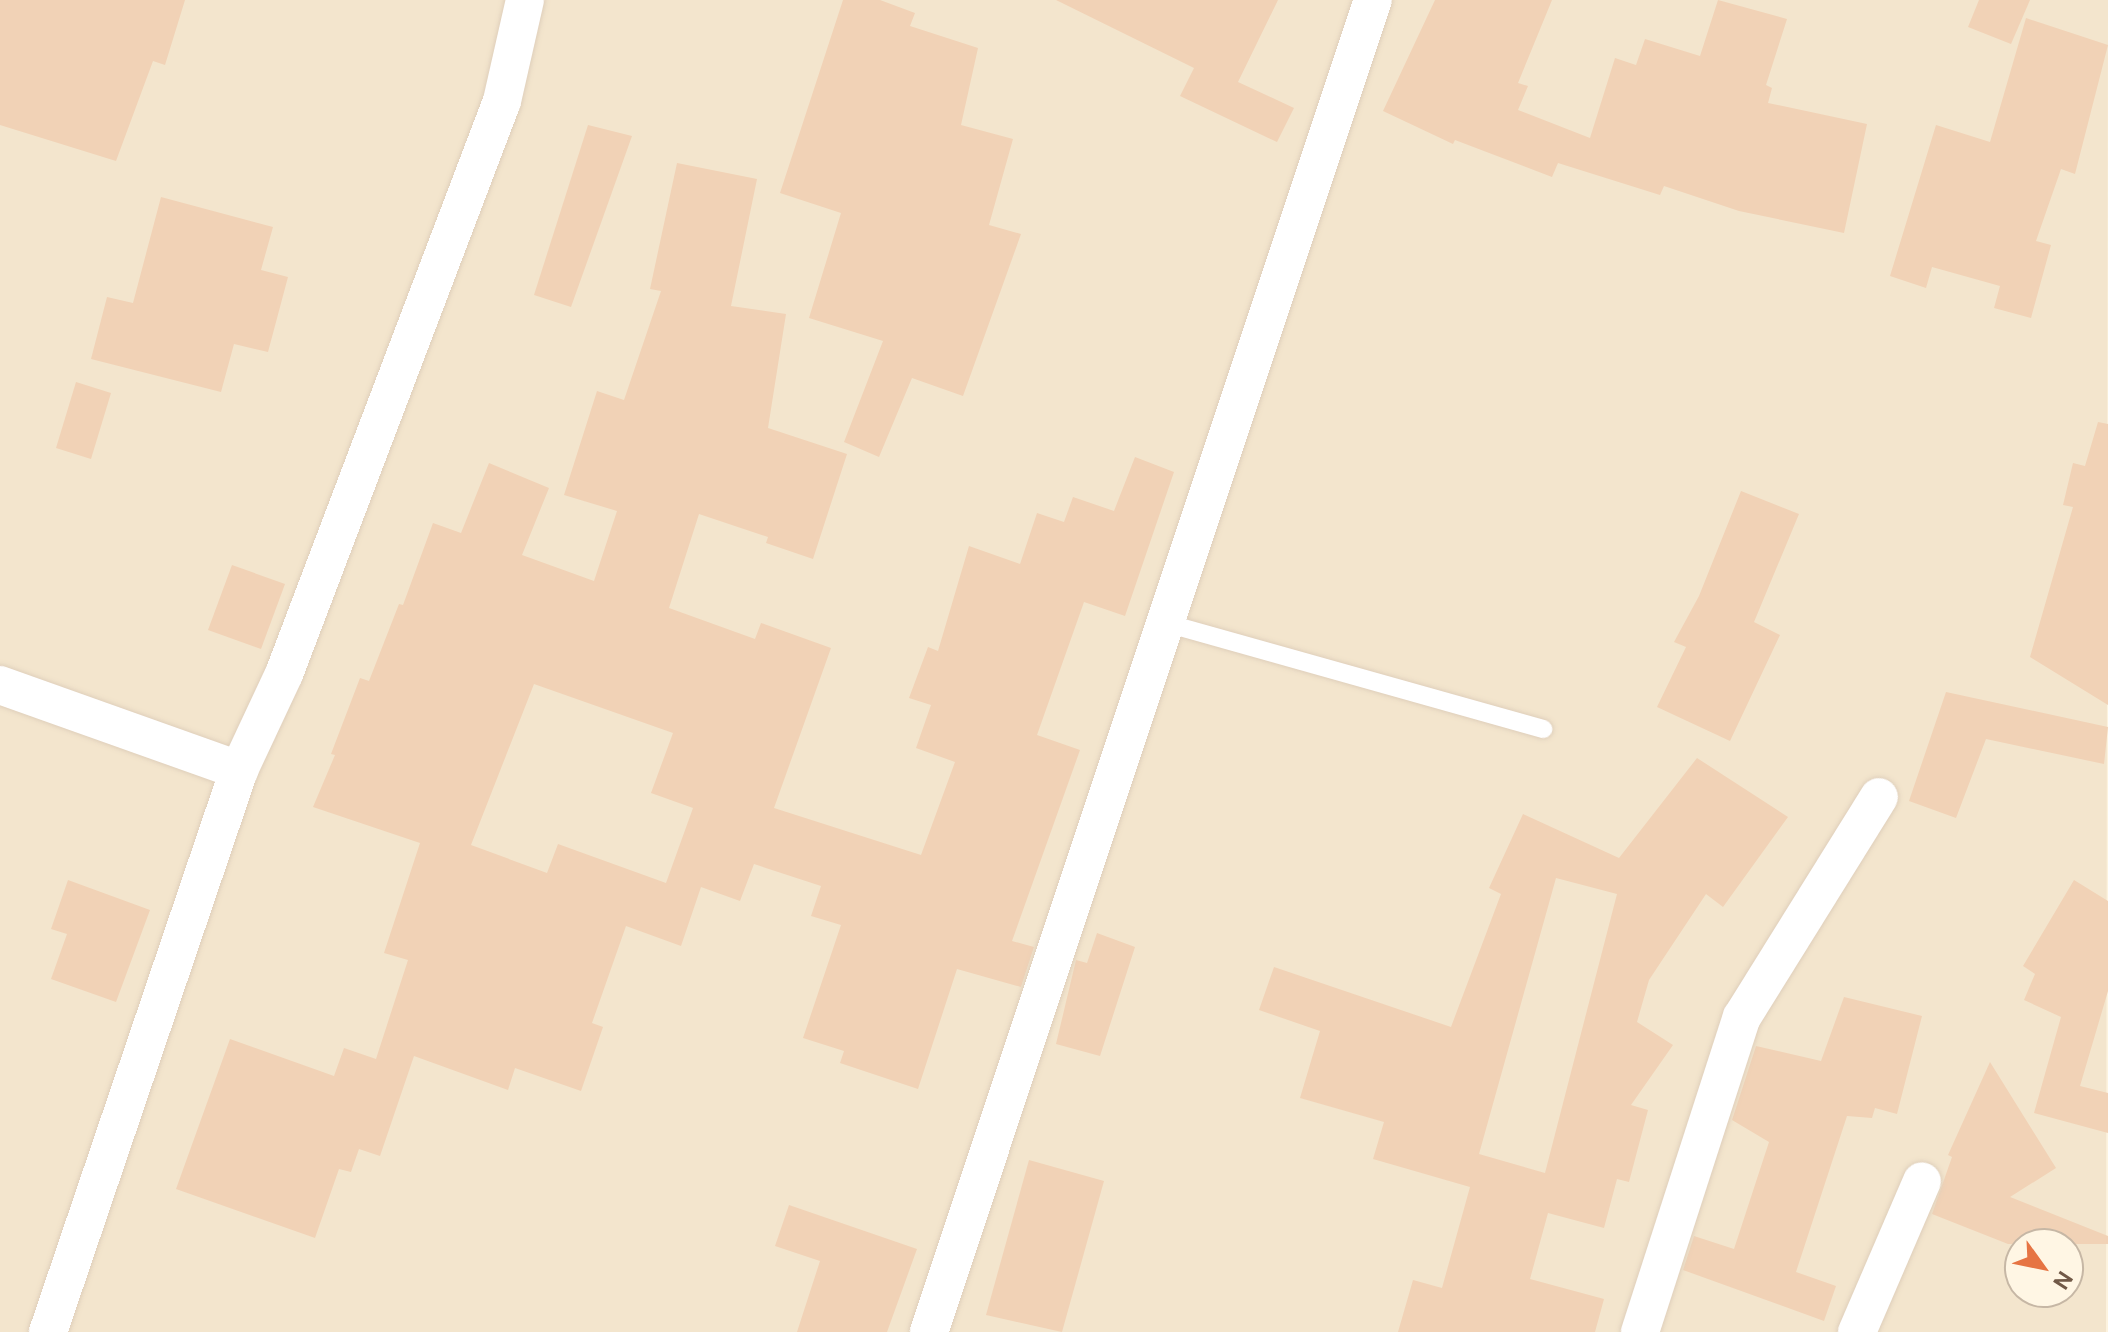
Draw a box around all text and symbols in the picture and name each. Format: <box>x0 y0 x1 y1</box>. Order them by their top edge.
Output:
north arrow <box>2004 1228 2084 1308</box>
text: N <box>2046 1266 2079 1295</box>

